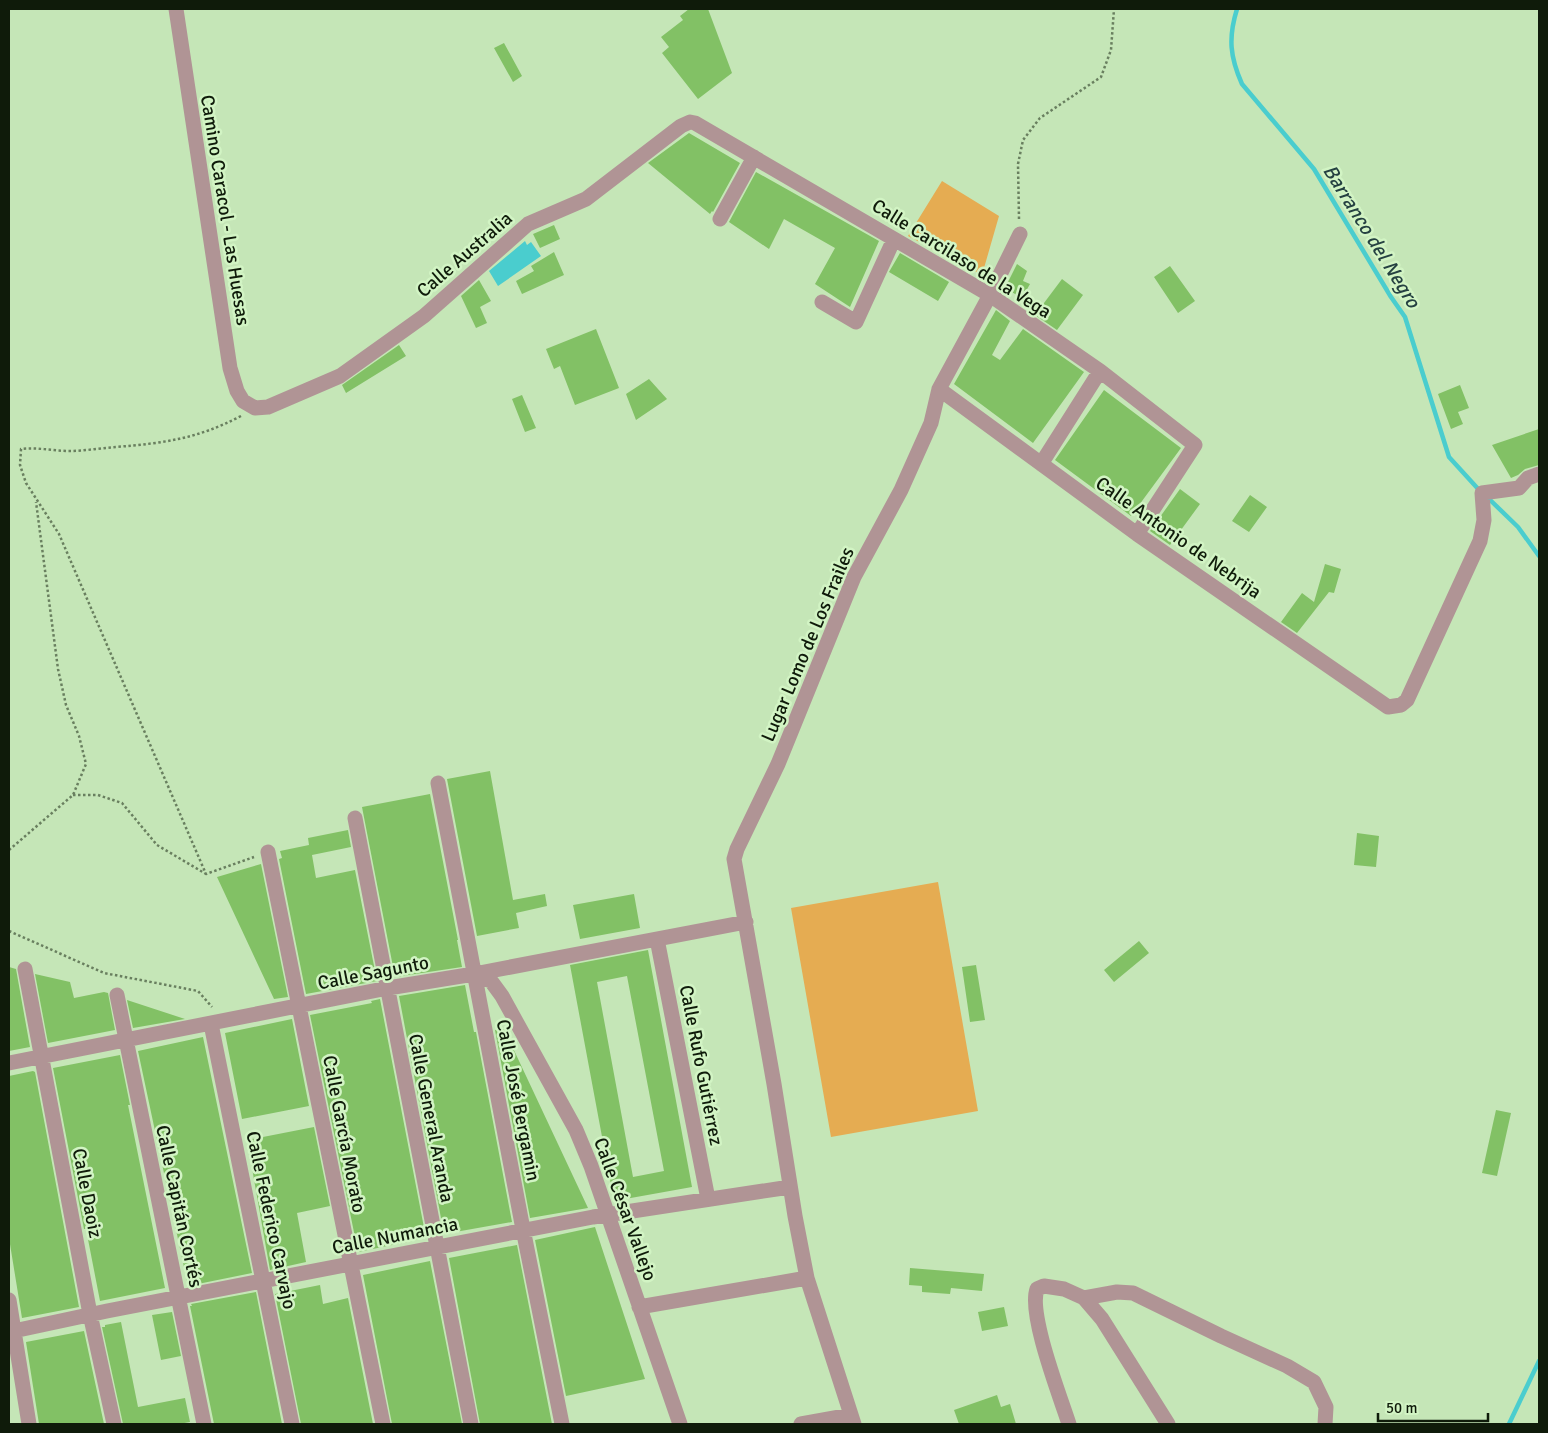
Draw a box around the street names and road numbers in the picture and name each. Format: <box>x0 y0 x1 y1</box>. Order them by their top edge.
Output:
street label: Camino Caracol - Las Huesas <box>195 93 255 327</box>
street label: Calle Carcilaso de la Vega <box>867 194 1056 324</box>
street label: Calle Australia <box>412 207 517 303</box>
street label: Calle Antonio de Nebrija <box>1091 472 1266 604</box>
street label: Lugar Lomo de Los Frailes <box>756 543 860 745</box>
street label: Calle Sagunto <box>316 950 431 996</box>
street label: Calle Rufo Gutiérrez <box>674 983 728 1147</box>
street label: Calle José Bergamin <box>491 1017 545 1183</box>
street label: Calle General Aranda <box>403 1032 459 1205</box>
street label: Calle García Morato <box>317 1053 371 1215</box>
street label: Calle Capitán Cortés <box>150 1123 208 1290</box>
street label: Calle Federico Carvajo <box>240 1129 302 1311</box>
street label: Calle César Vallejo <box>588 1134 662 1284</box>
street label: Calle Daoiz <box>67 1146 107 1240</box>
street label: Calle Numancia <box>330 1212 460 1260</box>

